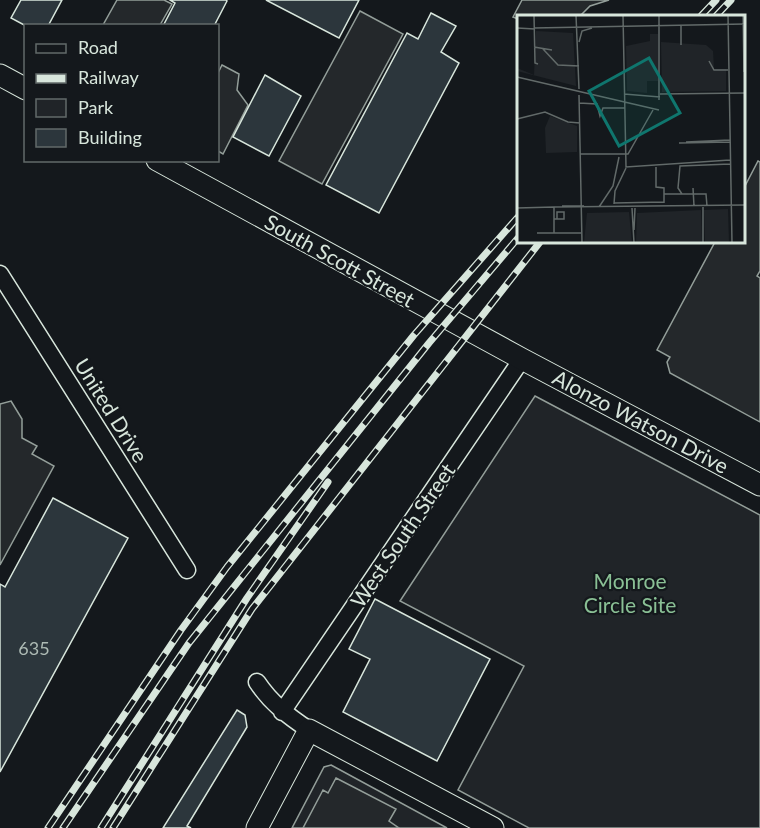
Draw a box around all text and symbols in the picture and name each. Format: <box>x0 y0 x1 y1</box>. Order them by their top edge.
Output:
inset map <box>517 15 745 243</box>
legend <box>24 24 219 162</box>
text: Road <box>78 36 118 58</box>
text: Railway <box>78 66 139 88</box>
text: Park <box>78 96 114 118</box>
text: Building <box>78 126 142 148</box>
street label: South Scott Street <box>261 208 420 312</box>
street label: United Drive <box>70 353 154 467</box>
street label: Alonzo Watson Drive <box>549 364 733 478</box>
street label: West South Street <box>345 458 460 612</box>
park label: Monroe Circle Site <box>584 568 676 617</box>
house number: 635 <box>18 637 50 659</box>

